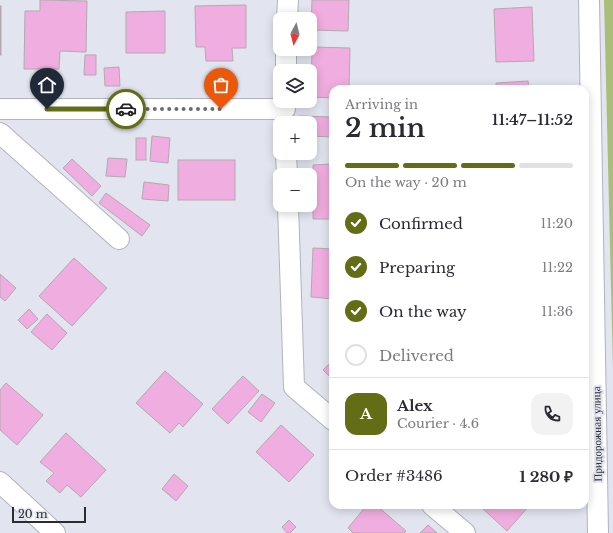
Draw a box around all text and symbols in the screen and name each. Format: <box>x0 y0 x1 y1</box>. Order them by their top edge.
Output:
north arrow <box>273 12 317 56</box>
map controls <box>273 12 317 212</box>
button: layers <box>273 64 317 108</box>
pin <box>30 68 64 109</box>
pin <box>204 68 238 109</box>
icon: home <box>36 74 58 96</box>
icon: bag <box>210 74 232 96</box>
courier <box>106 89 146 129</box>
text: Arriving in <box>345 96 418 113</box>
icon: car <box>115 98 137 120</box>
text: 11:47–11:52 <box>492 110 573 129</box>
text: 2 min <box>345 112 425 144</box>
button: + <box>273 116 317 160</box>
button: − <box>273 168 317 212</box>
text: On the way · 20 m <box>345 174 467 191</box>
icon: check <box>345 212 367 234</box>
text: Confirmed <box>379 214 463 233</box>
text: 11:20 <box>540 215 573 232</box>
icon: check <box>345 256 367 278</box>
text: Preparing <box>379 258 455 277</box>
text: 11:22 <box>542 259 573 276</box>
icon: check <box>345 300 367 322</box>
text: On the way <box>379 302 467 321</box>
text: 11:36 <box>541 303 573 320</box>
text: Delivered <box>379 346 454 365</box>
street label: Придорожная улица <box>589 386 605 482</box>
button: phone <box>531 393 573 435</box>
text: Alex <box>397 396 433 415</box>
text: A <box>360 404 372 423</box>
text: Courier · 4.6 <box>397 415 479 432</box>
text: Order #3486 <box>345 466 443 485</box>
text: 1 280 ₽ <box>519 467 573 486</box>
scale bar <box>12 505 86 524</box>
text: 20 m <box>18 507 48 521</box>

